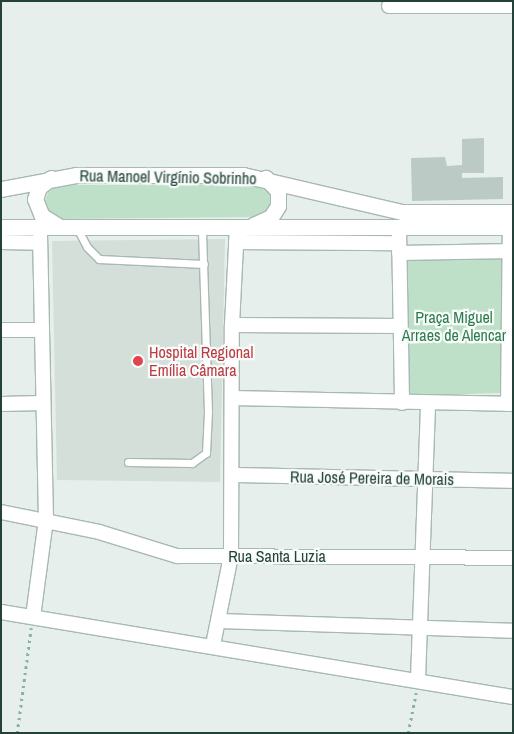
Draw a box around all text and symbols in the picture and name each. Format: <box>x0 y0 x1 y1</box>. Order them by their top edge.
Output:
street label: Rua Manoel Virgínio Sobrinho <box>79 166 257 188</box>
park label: Praça Miguel Arraes de Alencar <box>401 307 507 345</box>
place label: Hospital Regional Emília Câmara <box>149 342 253 380</box>
marker: Hospital Regional Emília Câmara <box>131 354 145 368</box>
street label: Rua José Pereira de Morais <box>290 467 454 489</box>
street label: Rua Santa Luzia <box>228 546 326 566</box>

